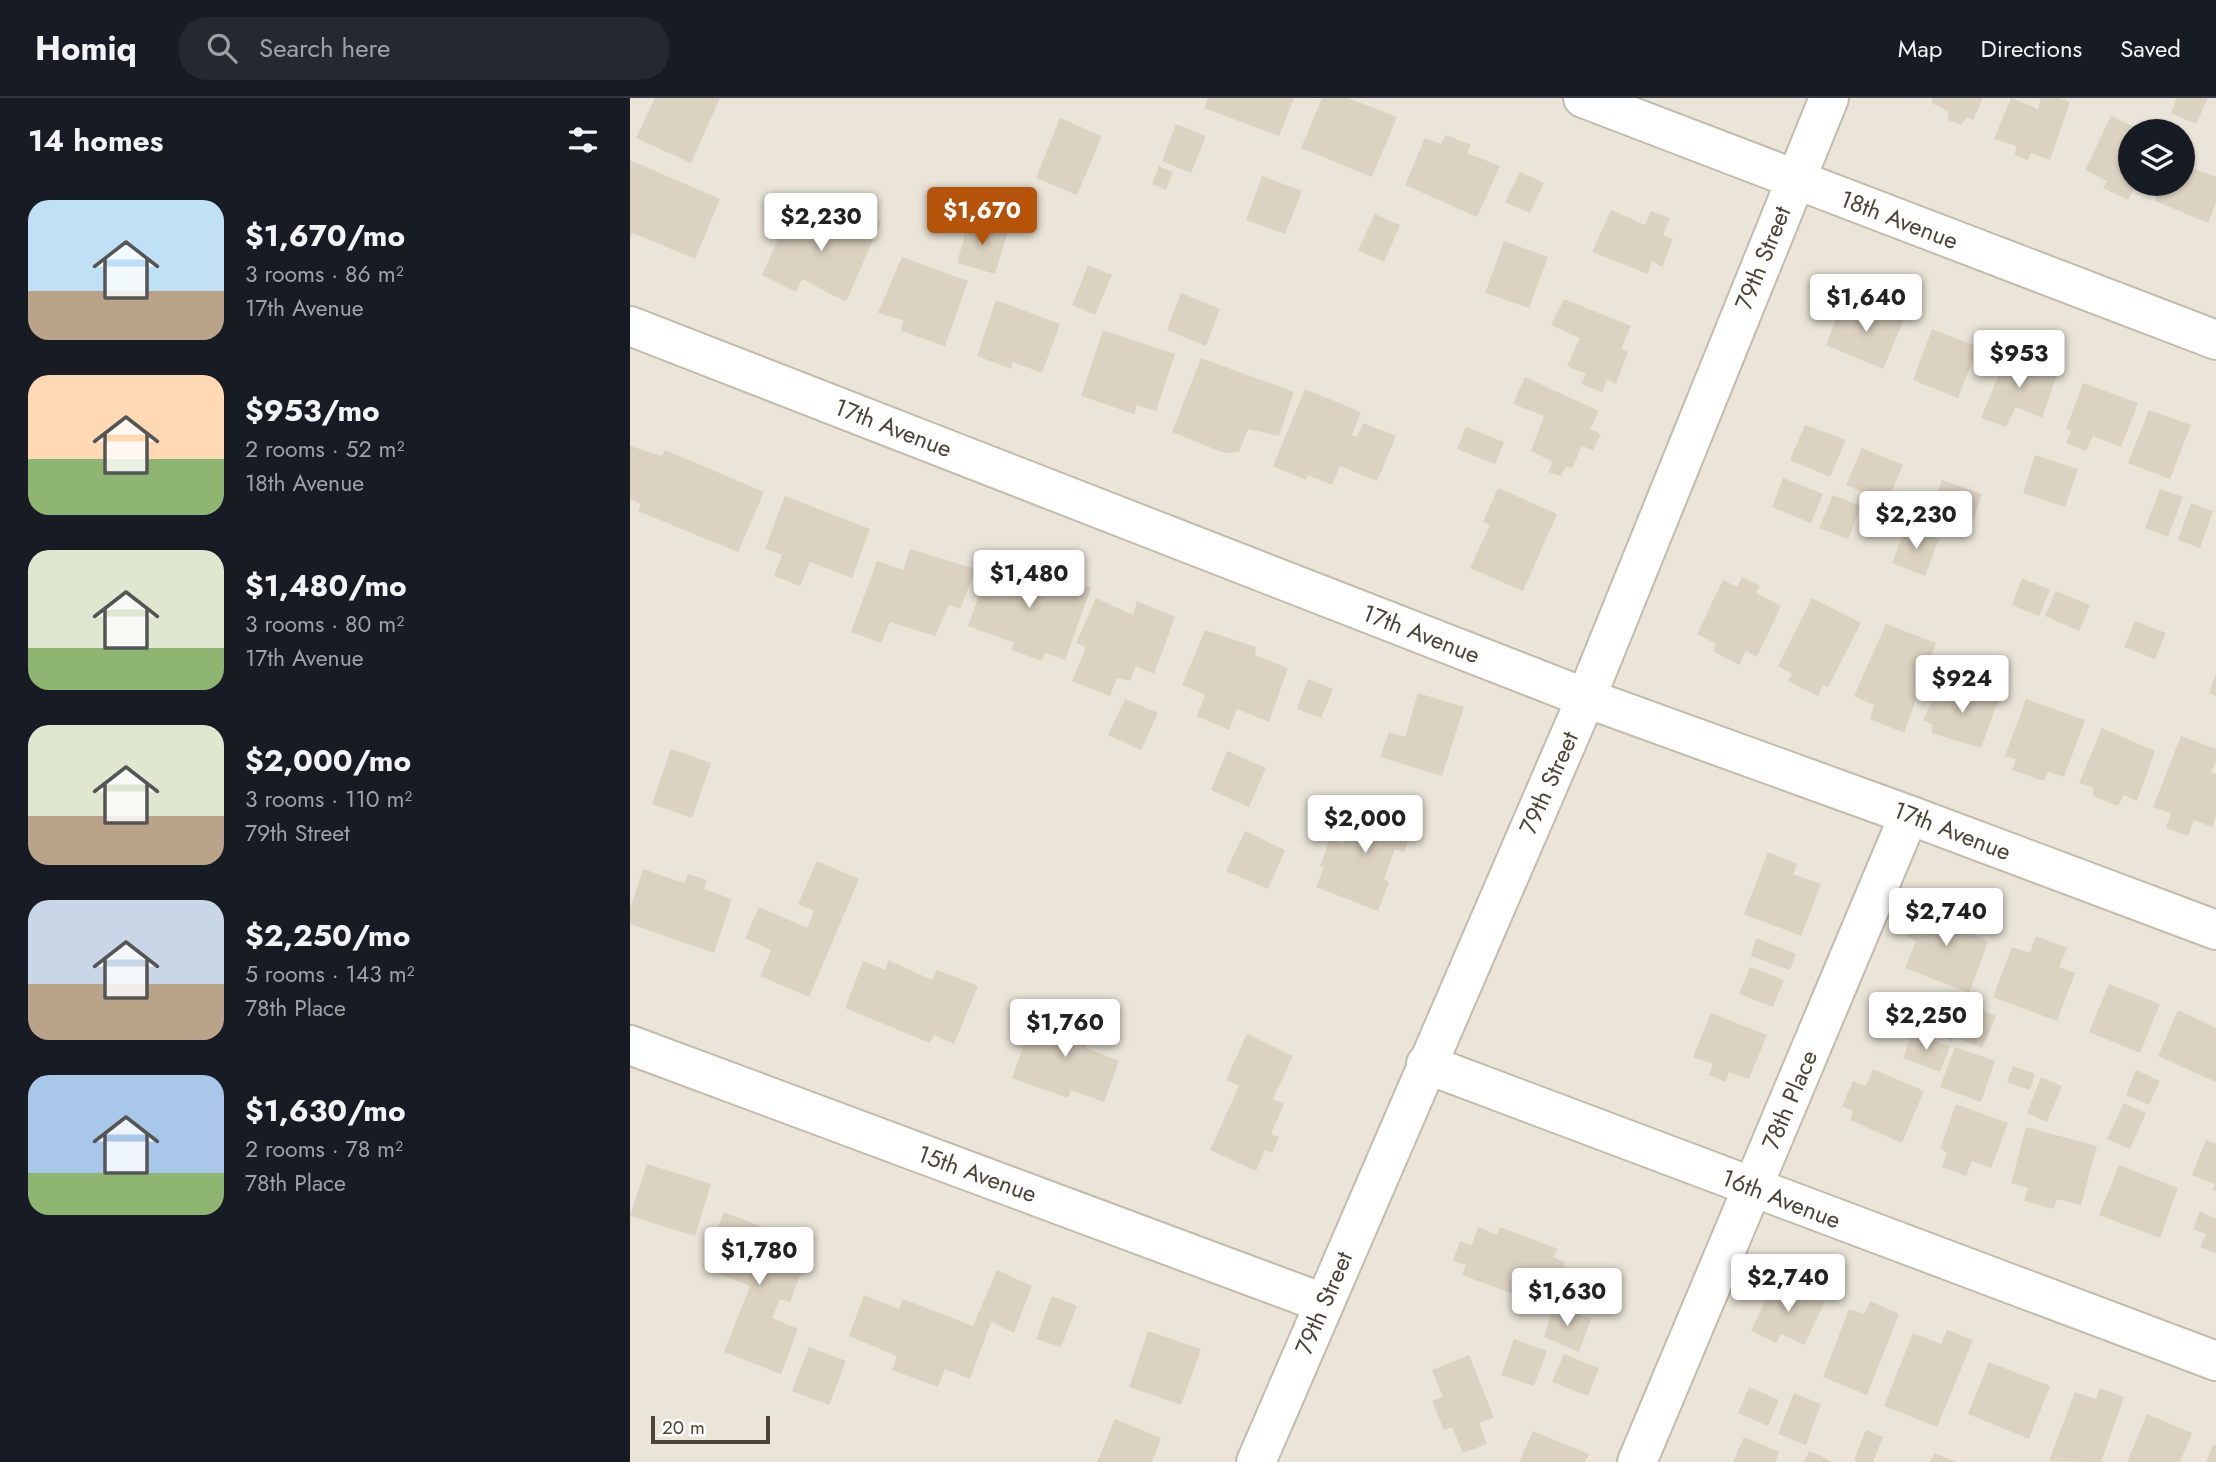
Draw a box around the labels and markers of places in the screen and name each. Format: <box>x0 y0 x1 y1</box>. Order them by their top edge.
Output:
pin: $1,670 <box>925 188 1039 247</box>
pin: $2,230 <box>764 194 878 253</box>
pin: $1,640 <box>1809 274 1923 334</box>
pin: $953 <box>1978 330 2060 390</box>
pin: $2,230 <box>1859 491 1973 551</box>
pin: $1,480 <box>972 550 1086 610</box>
pin: $924 <box>1921 656 2003 715</box>
pin: $2,000 <box>1308 796 1422 855</box>
pin: $2,740 <box>1889 888 2003 948</box>
pin: $2,250 <box>1869 992 1983 1052</box>
pin: $1,760 <box>1008 1000 1122 1059</box>
pin: $1,780 <box>702 1228 816 1287</box>
pin: $2,740 <box>1731 1254 1845 1314</box>
pin: $1,630 <box>1510 1268 1624 1328</box>

